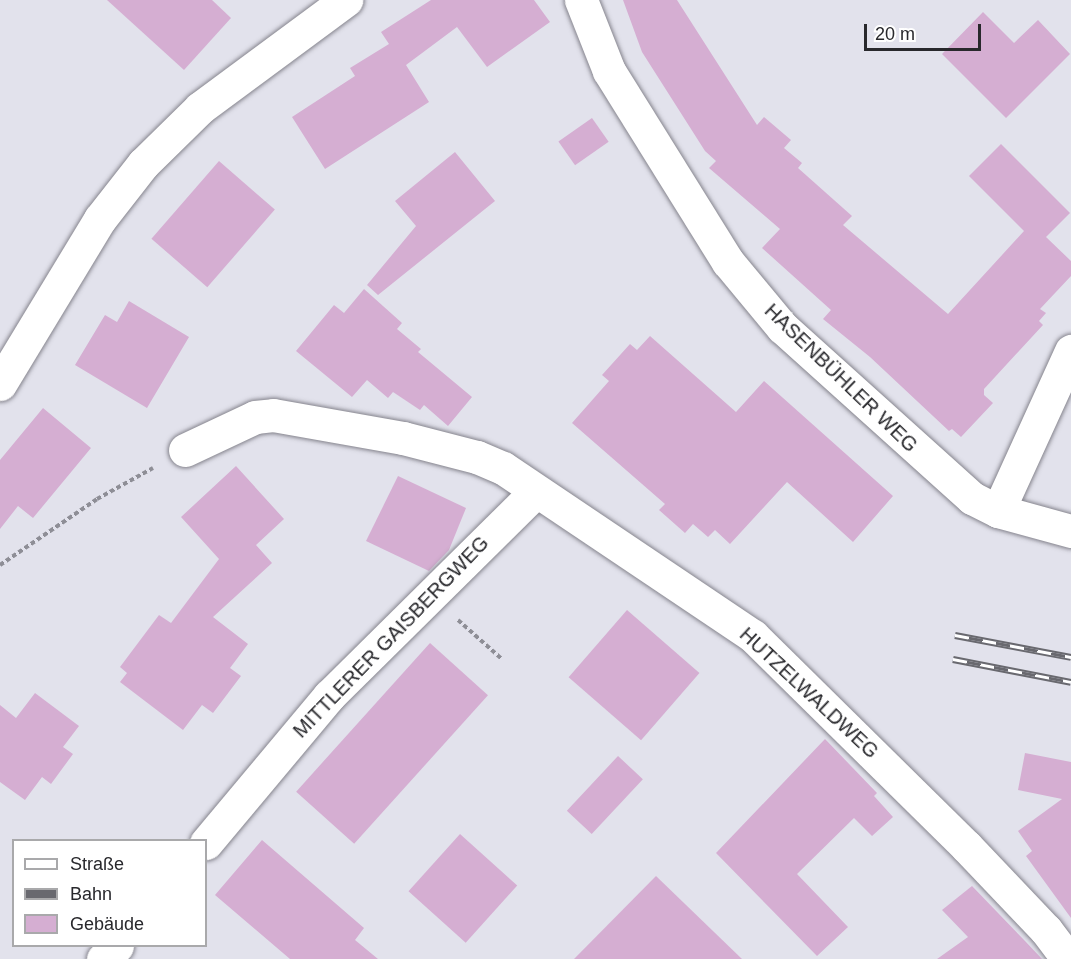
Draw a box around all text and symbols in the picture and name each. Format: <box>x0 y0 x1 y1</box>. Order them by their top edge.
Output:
scale bar <box>867 12 984 50</box>
text: 20 m <box>875 24 915 44</box>
street label: HASENBÜHLER WEG <box>760 299 922 457</box>
street label: MITTLERER GAISBERGWEG <box>288 531 494 743</box>
street label: HUTZELWALDWEG <box>735 622 883 764</box>
legend <box>12 839 207 947</box>
text: Straße <box>70 854 124 874</box>
text: Bahn <box>70 884 112 904</box>
text: Gebäude <box>70 914 144 934</box>

